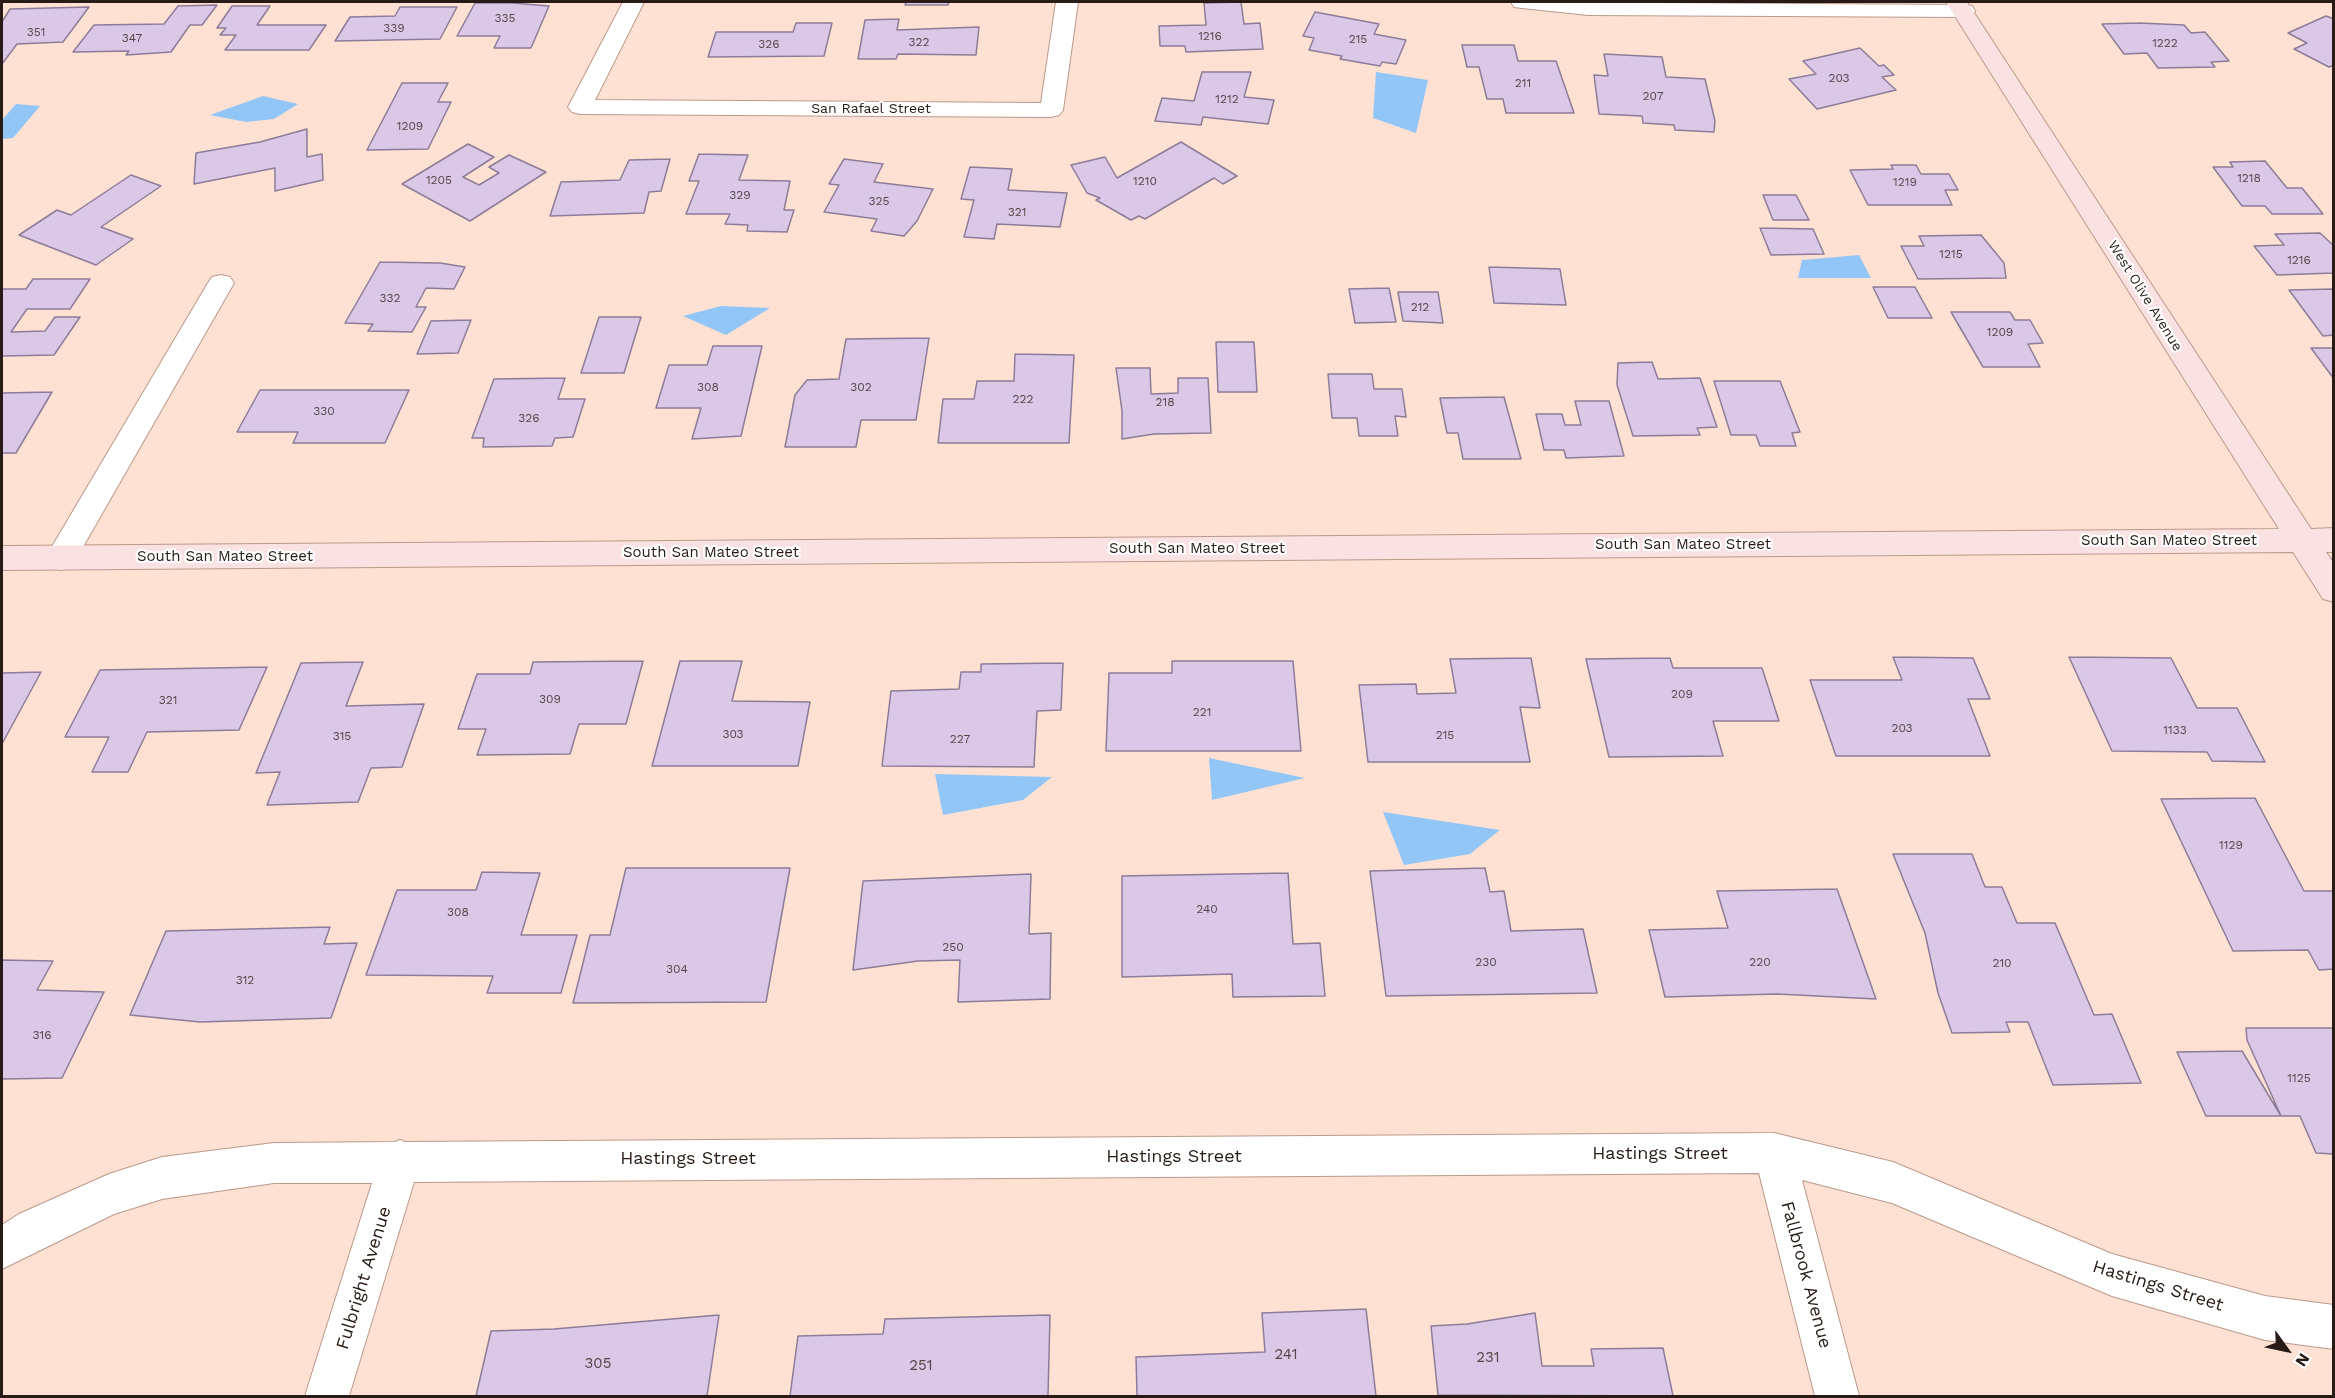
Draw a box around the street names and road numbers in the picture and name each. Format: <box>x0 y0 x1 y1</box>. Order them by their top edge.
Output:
street label: San Rafael Street <box>811 101 931 117</box>
street label: West Olive Avenue <box>2104 238 2186 354</box>
street label: South San Mateo Street <box>2081 532 2257 550</box>
street label: South San Mateo Street <box>1595 536 1771 554</box>
street label: South San Mateo Street <box>1109 540 1285 558</box>
street label: South San Mateo Street <box>623 544 799 562</box>
street label: South San Mateo Street <box>137 548 313 566</box>
street label: Hastings Street <box>1592 1143 1728 1165</box>
street label: Hastings Street <box>1106 1146 1242 1168</box>
street label: Hastings Street <box>620 1148 756 1170</box>
street label: Fallbrook Avenue <box>1776 1199 1836 1351</box>
street label: Fulbright Avenue <box>332 1204 396 1352</box>
street label: Hastings Street <box>2090 1256 2226 1316</box>

